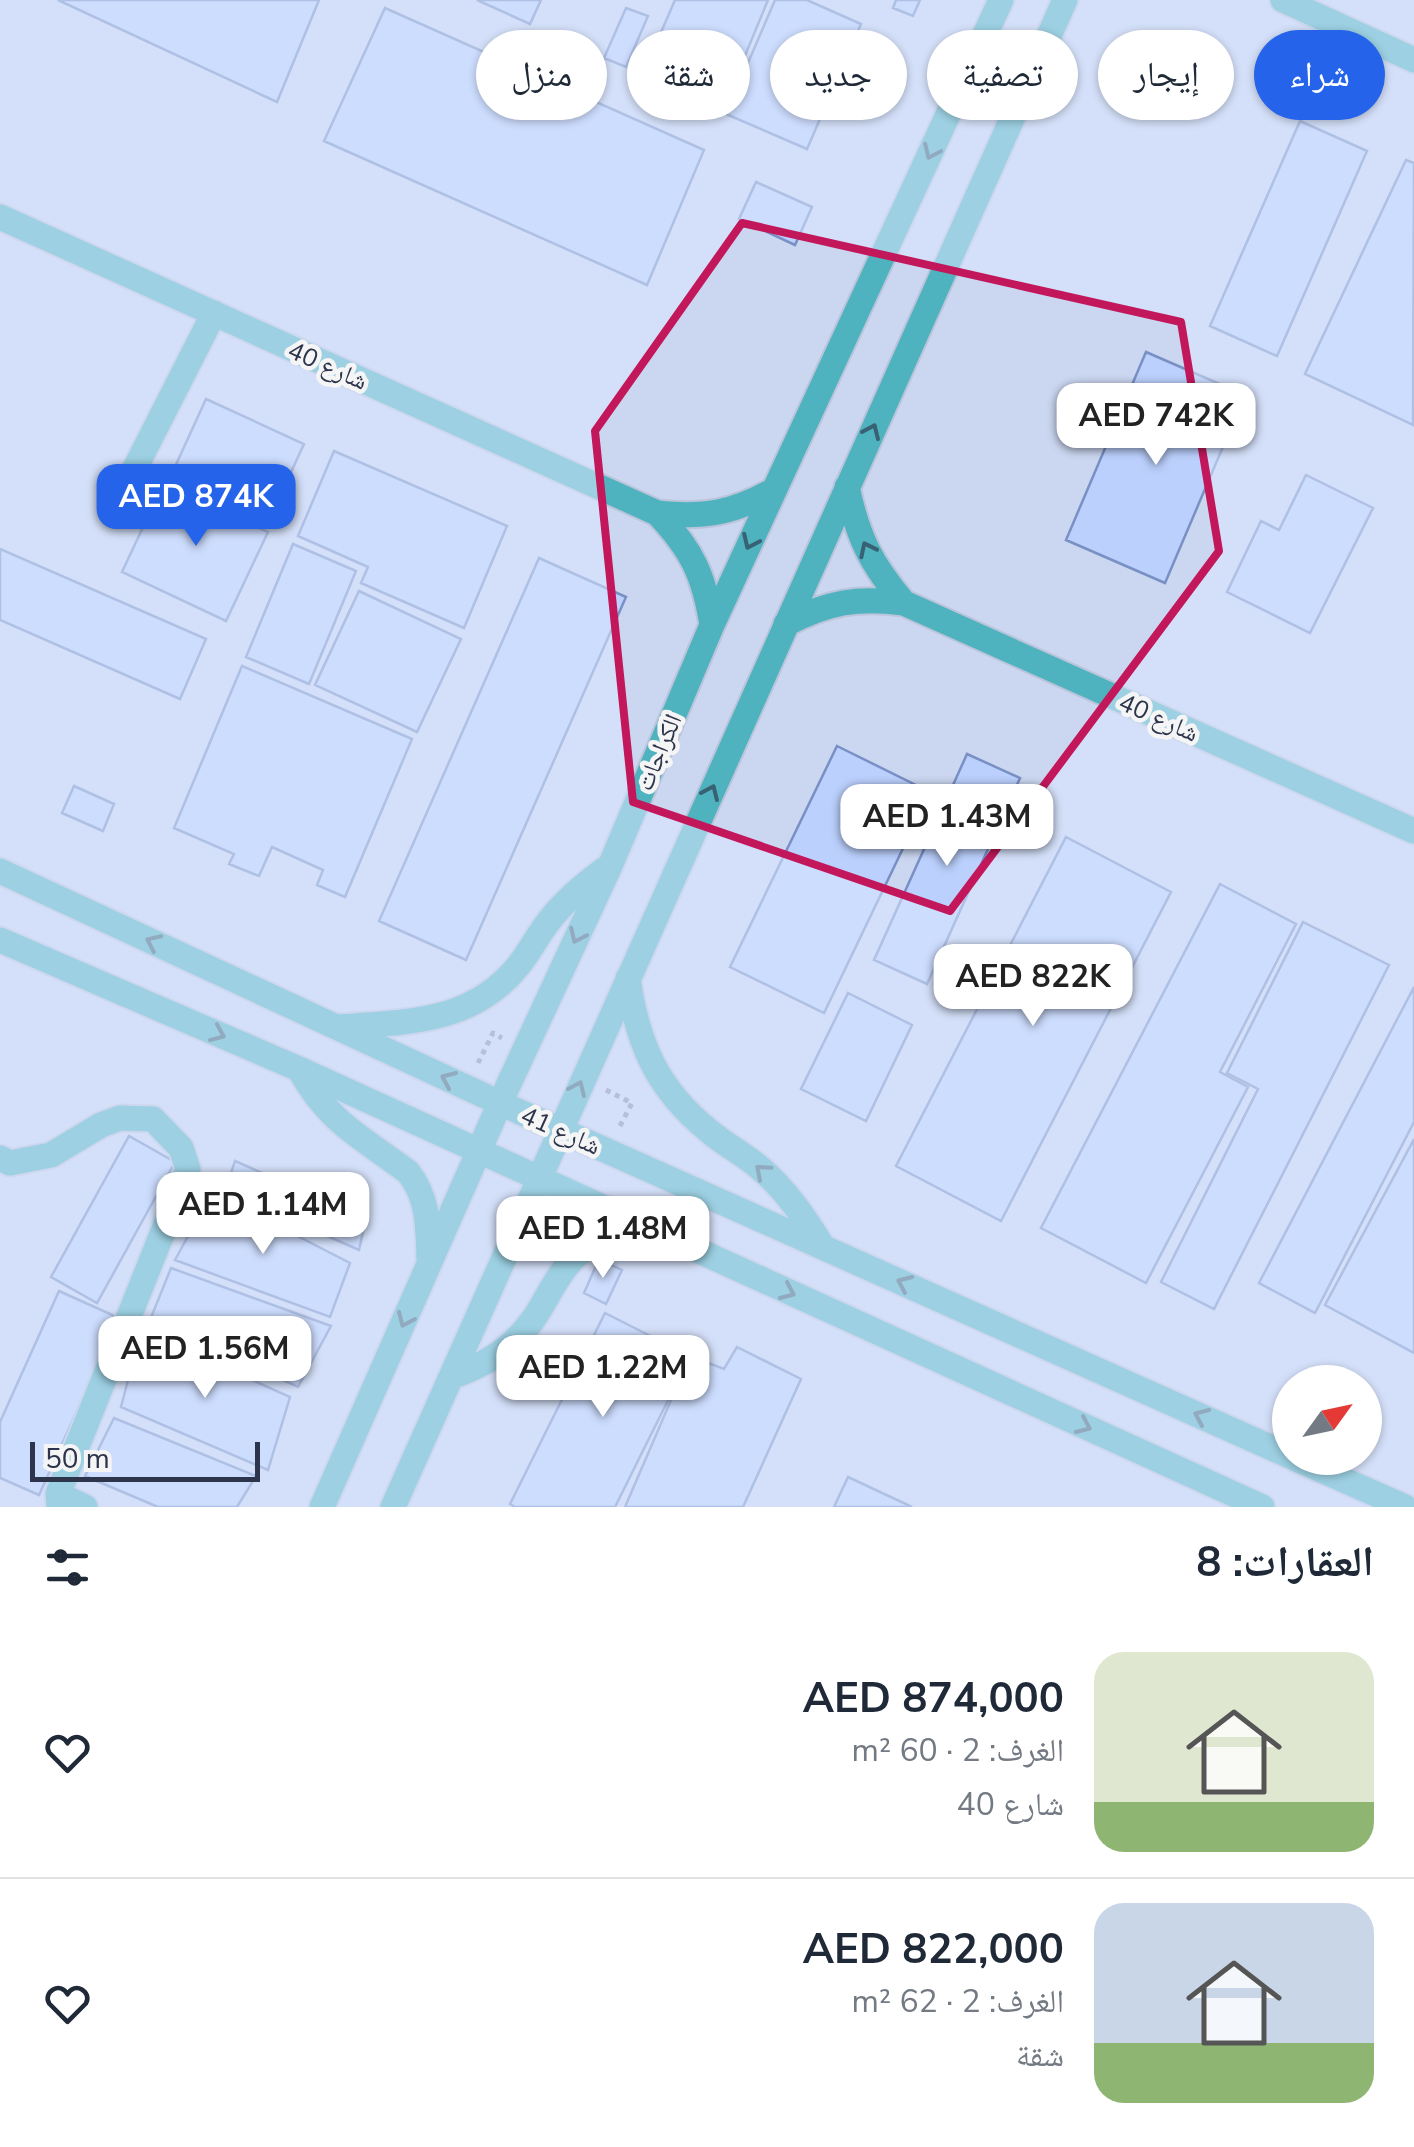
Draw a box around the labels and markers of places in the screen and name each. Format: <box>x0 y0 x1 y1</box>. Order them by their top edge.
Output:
pin: AED 742K <box>1053 383 1259 468</box>
pin: AED 874K <box>93 464 299 549</box>
pin: AED 1.43M <box>833 784 1061 869</box>
pin: AED 822K <box>930 944 1136 1029</box>
pin: AED 1.14M <box>149 1172 377 1257</box>
pin: AED 1.48M <box>489 1196 717 1281</box>
pin: AED 1.56M <box>91 1316 319 1401</box>
pin: AED 1.22M <box>489 1335 717 1420</box>

